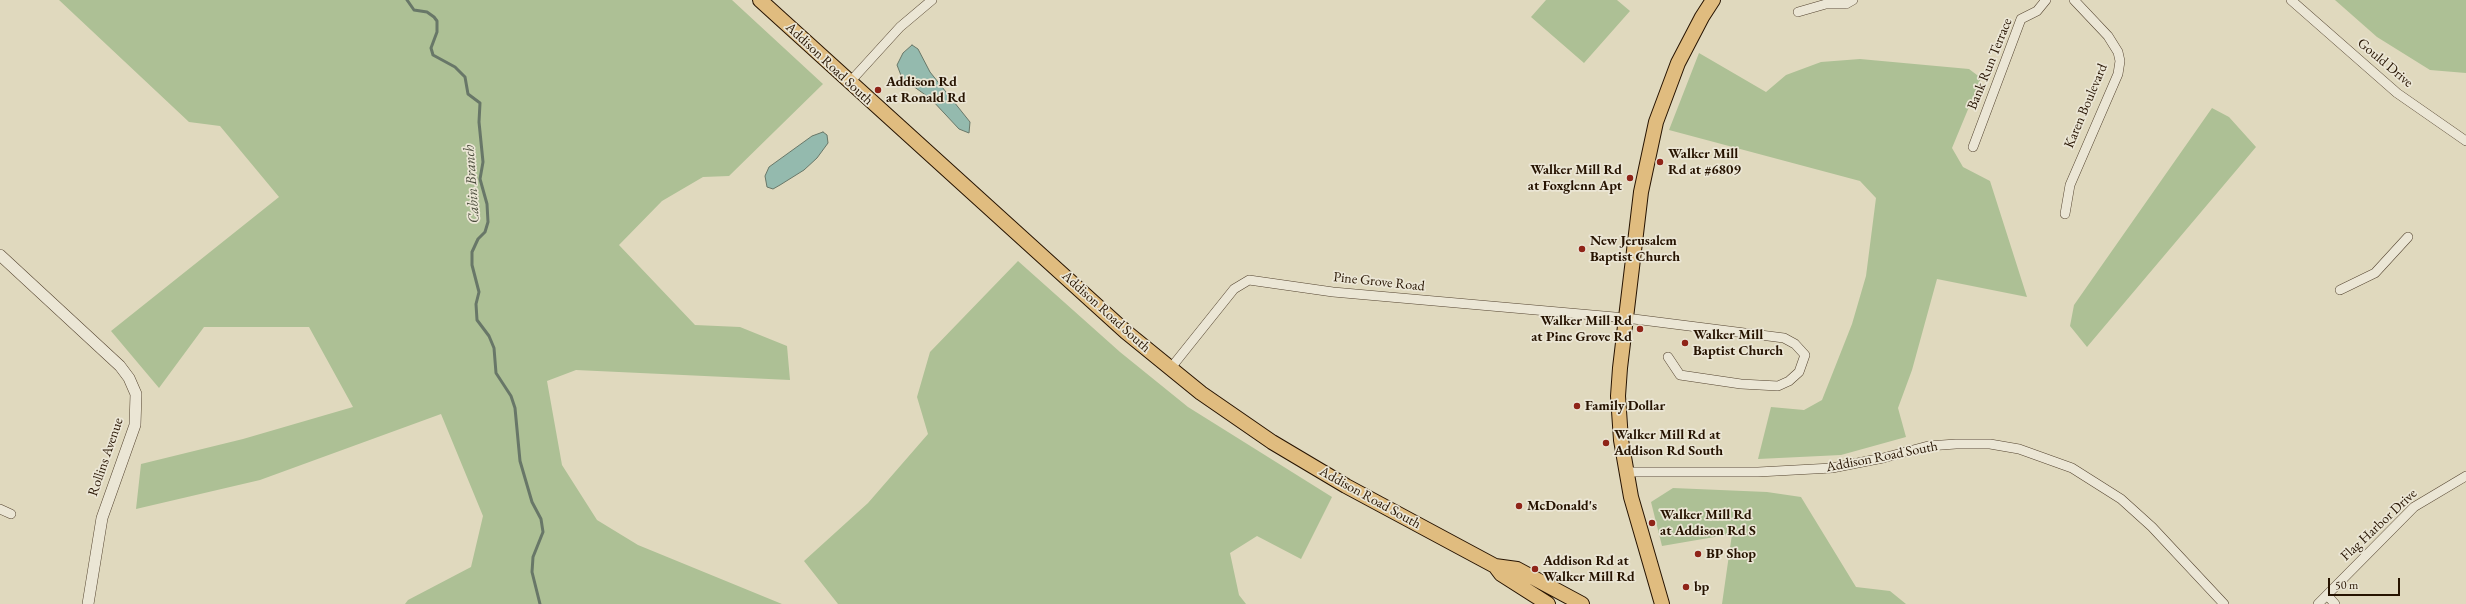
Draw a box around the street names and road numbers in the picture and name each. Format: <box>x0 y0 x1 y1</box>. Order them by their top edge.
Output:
street label: Bank Run Terrace <box>1964 16 2016 112</box>
street label: Addison Road South <box>782 19 876 109</box>
street label: Gould Drive <box>2354 35 2416 91</box>
street label: Karen Boulevard <box>2061 61 2111 151</box>
street label: Addison Road South <box>1058 268 1154 356</box>
street label: Pine Grove Road <box>1332 269 1426 295</box>
street label: Rollins Avenue <box>85 416 127 498</box>
street label: Addison Road South <box>1825 438 1939 476</box>
street label: Addison Road South <box>1316 463 1424 533</box>
street label: Flag Harbor Drive <box>2337 485 2421 565</box>

